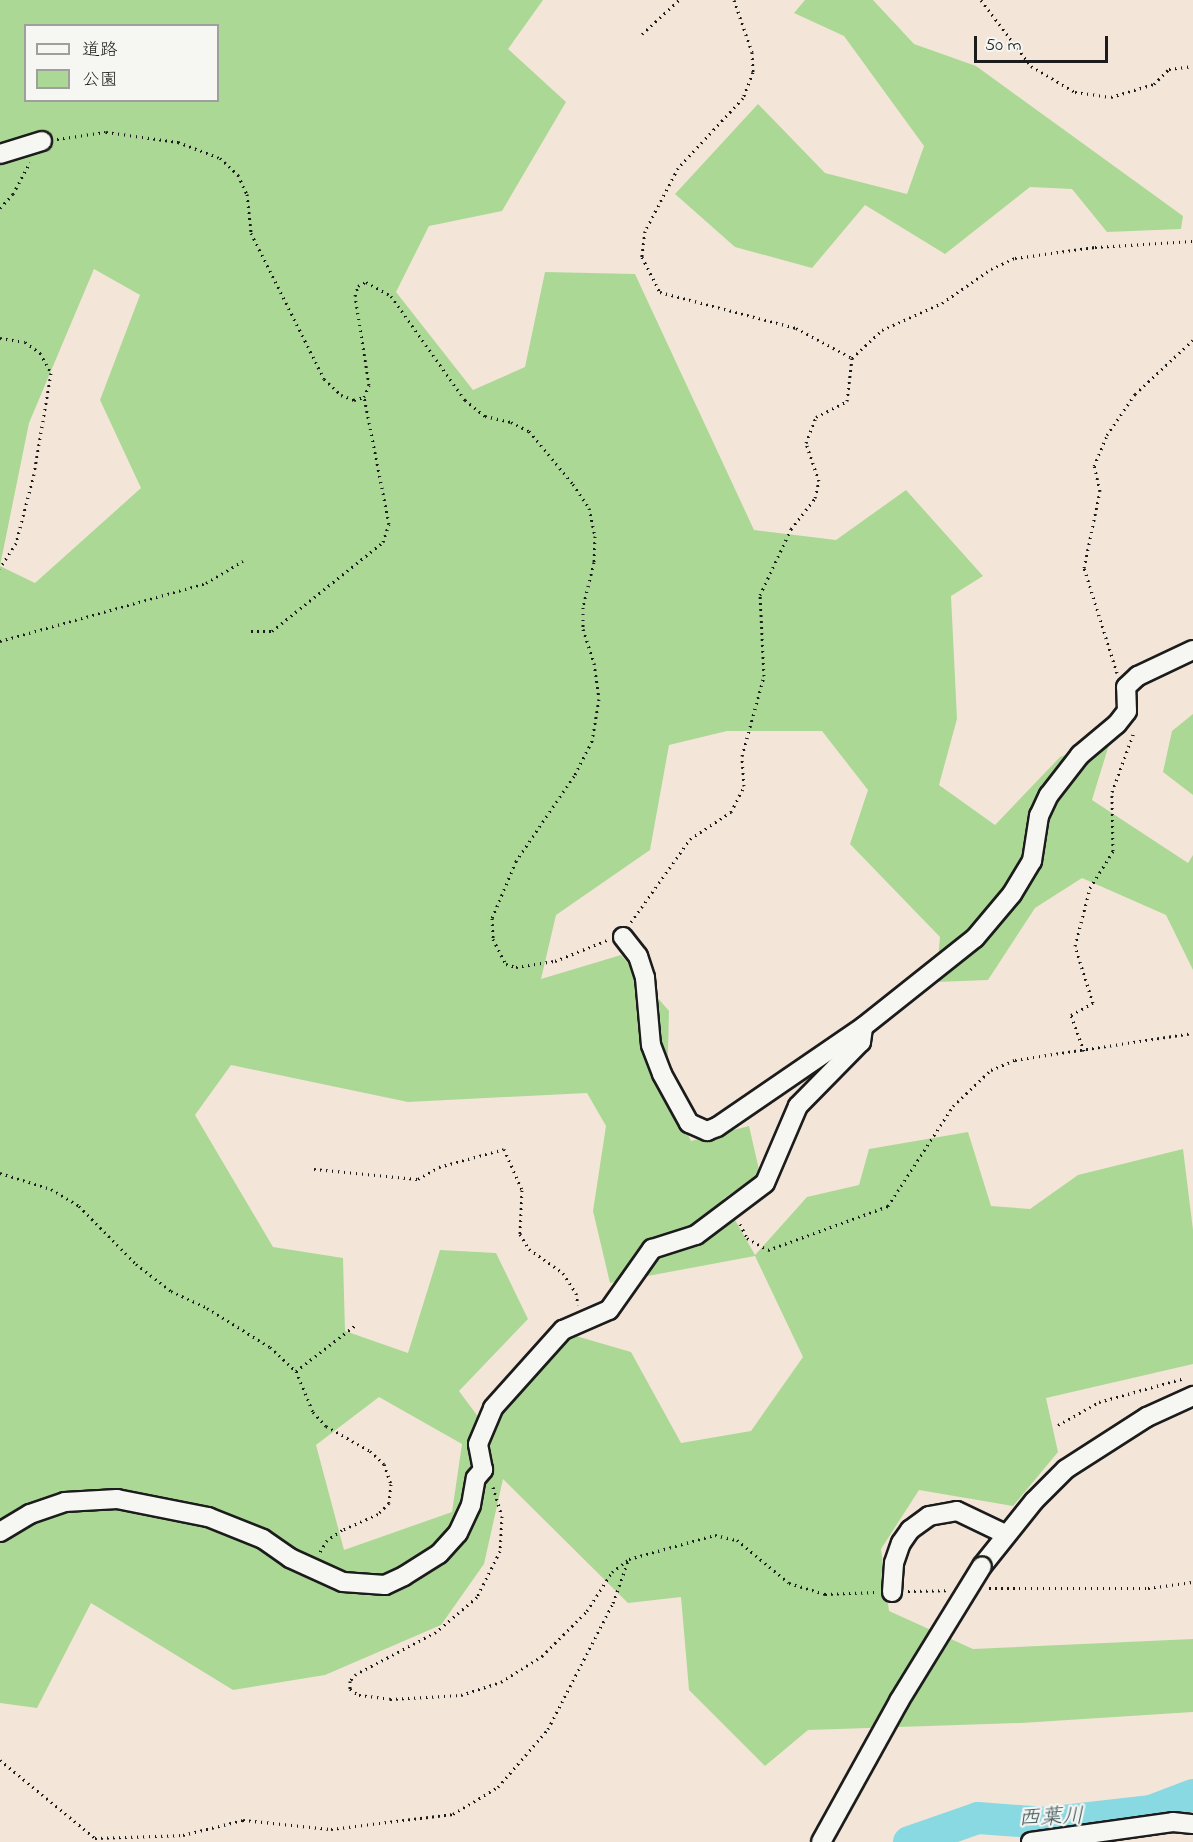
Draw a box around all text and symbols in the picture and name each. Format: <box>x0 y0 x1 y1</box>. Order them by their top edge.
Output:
legend <box>24 24 219 102</box>
scale bar <box>977 24 1110 62</box>
text: 50 m <box>985 33 1022 59</box>
text: 道路 <box>82 38 118 64</box>
text: 公園 <box>82 68 118 94</box>
water label: 西葉川 <box>1018 1805 1084 1833</box>

